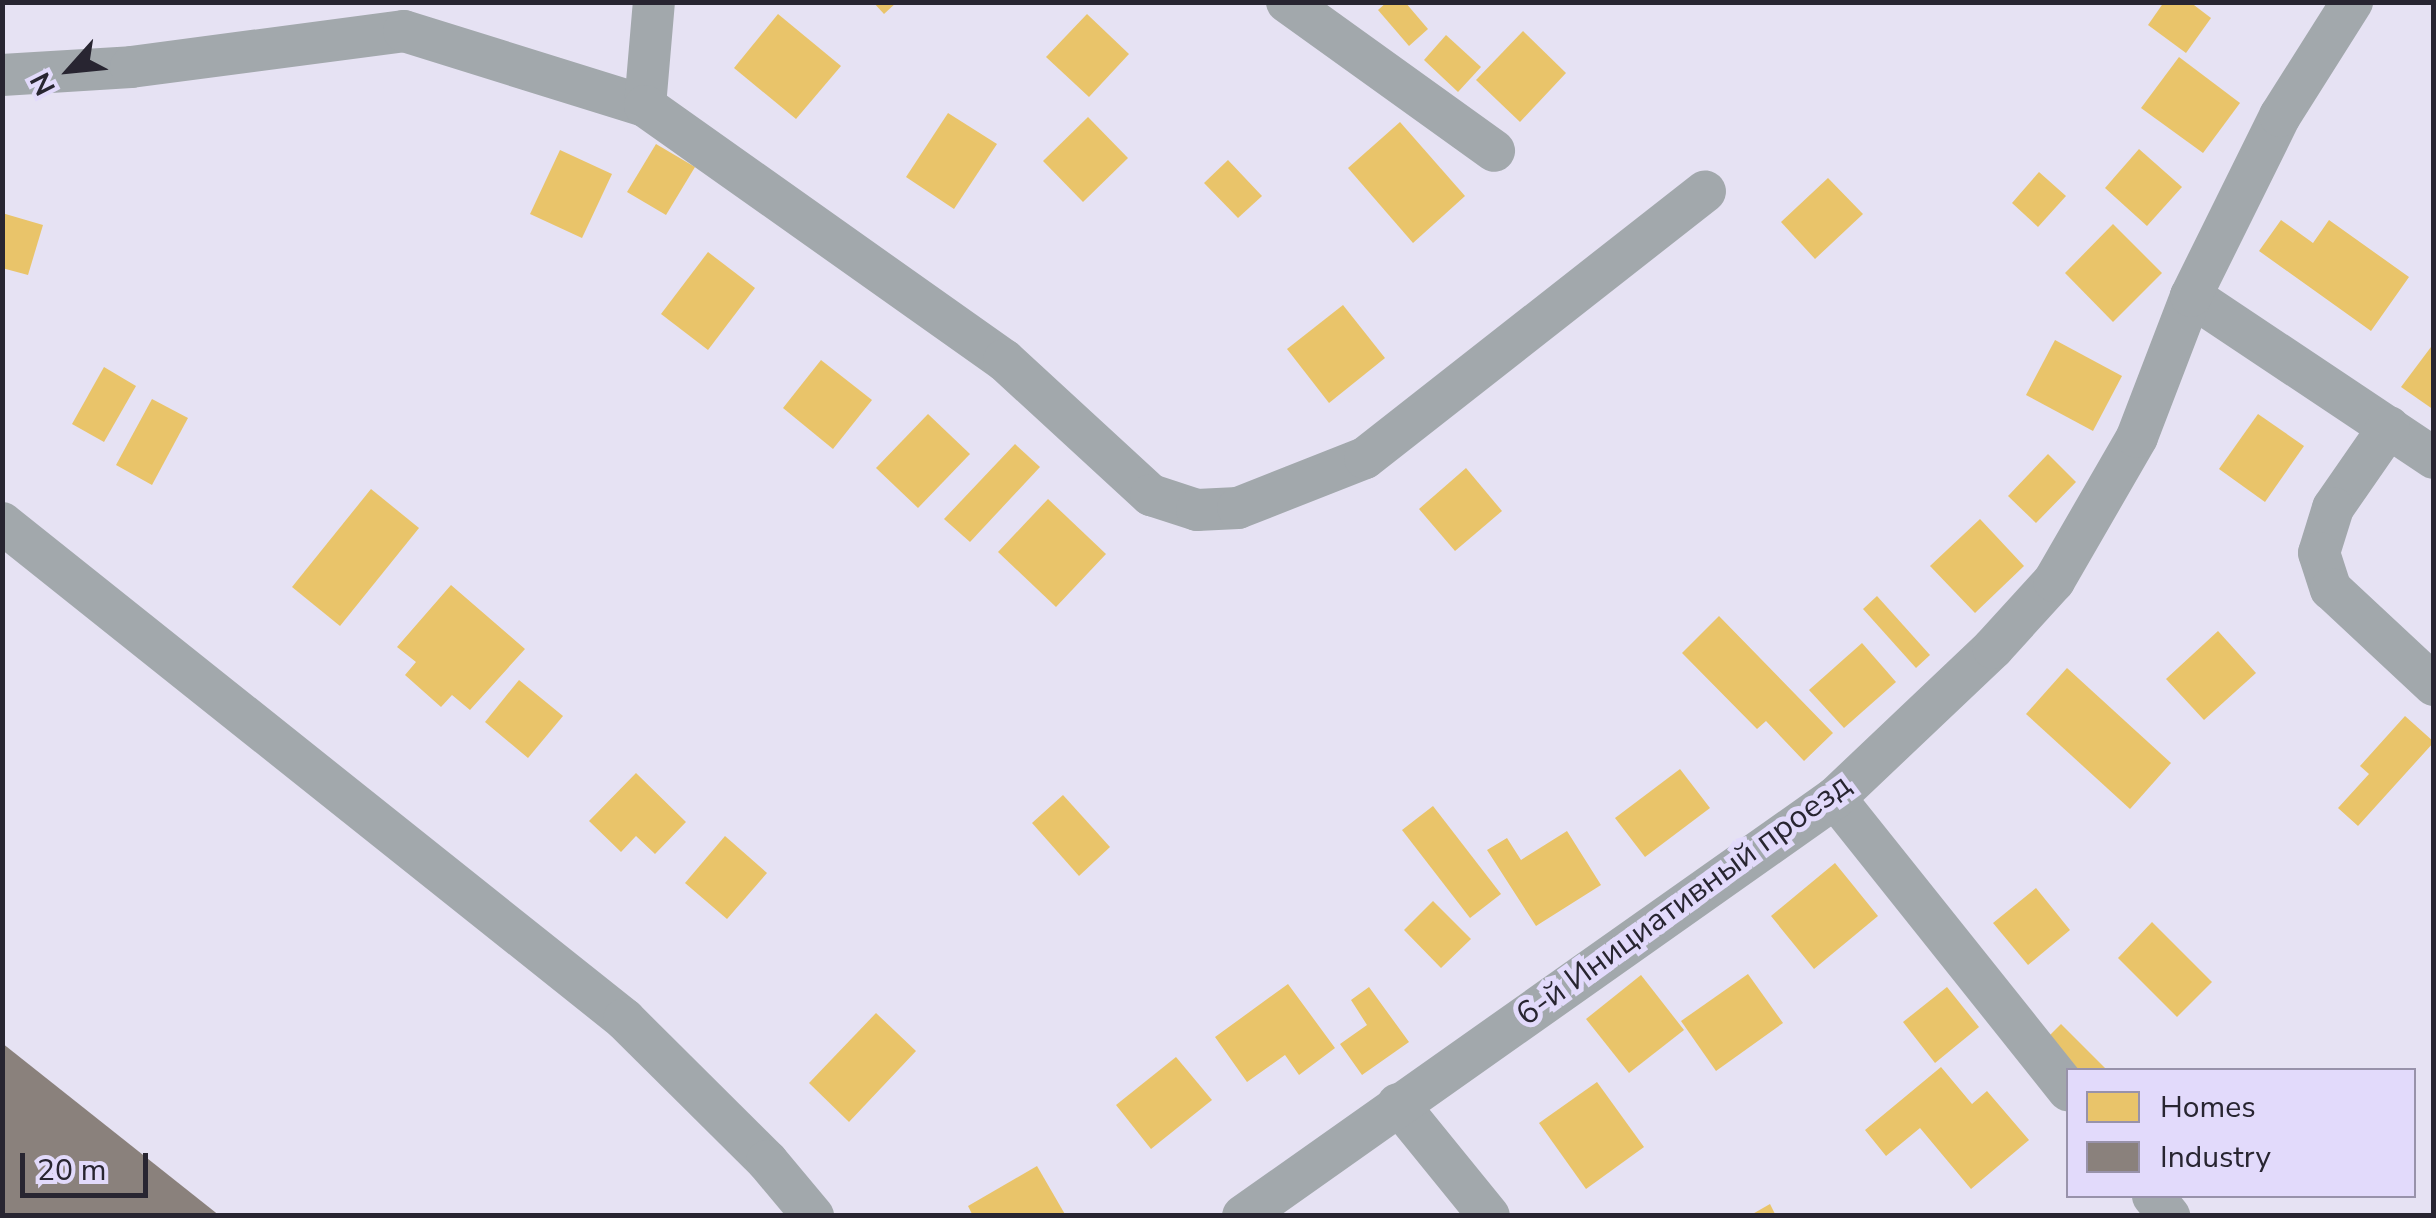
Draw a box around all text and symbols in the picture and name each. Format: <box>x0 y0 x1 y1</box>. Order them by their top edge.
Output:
north arrow <box>20 20 120 120</box>
text: N <box>22 66 65 102</box>
street label: 6-й Инициативный проезд <box>1509 766 1859 1034</box>
legend <box>2066 1068 2416 1198</box>
text: Homes <box>2160 1087 2256 1128</box>
scale bar <box>25 1133 152 1195</box>
text: Industry <box>2160 1137 2271 1178</box>
text: 20 m <box>37 1150 106 1191</box>

